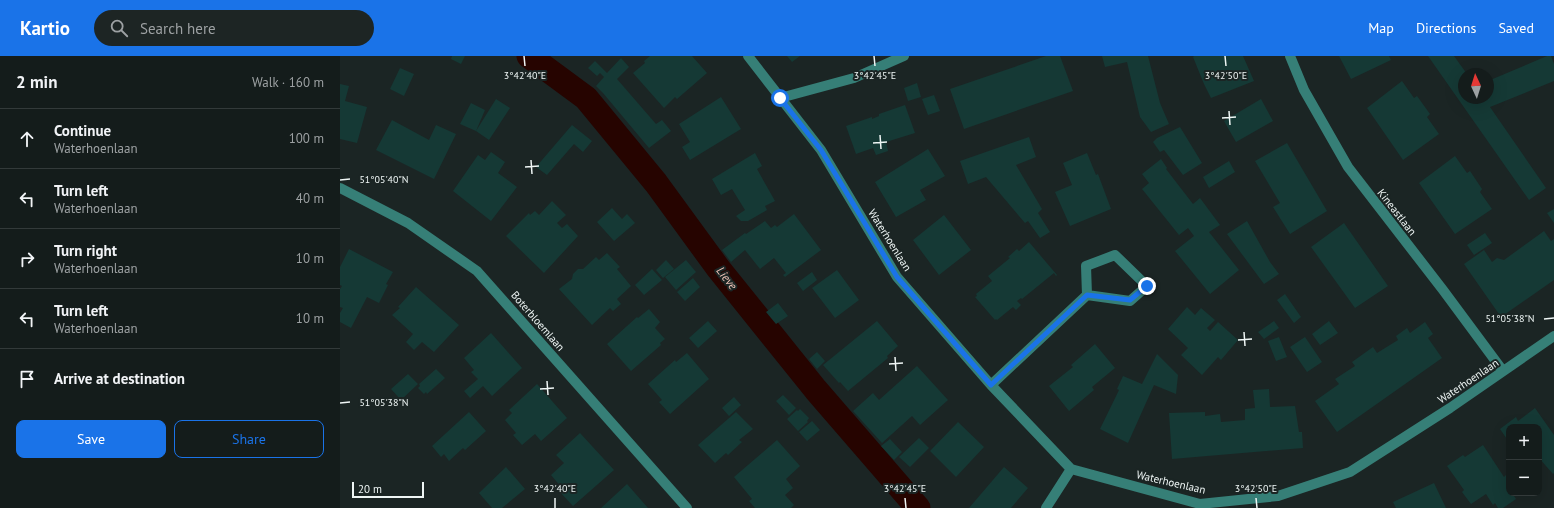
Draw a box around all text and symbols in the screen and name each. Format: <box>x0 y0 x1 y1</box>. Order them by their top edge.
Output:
search box <box>94 10 374 46</box>
text: Kartio <box>20 16 70 40</box>
icon: search <box>108 17 130 39</box>
text: Search here <box>140 19 216 38</box>
text: Map <box>1368 19 1394 37</box>
text: Directions <box>1416 19 1476 37</box>
text: Saved <box>1498 19 1534 37</box>
north arrow <box>1458 68 1494 104</box>
text: 3°42'40"E <box>504 69 546 82</box>
text: 3°42'45"E <box>854 69 896 82</box>
text: 3°42'50"E <box>1205 69 1247 82</box>
text: 2 min <box>16 71 57 93</box>
text: Walk · 160 m <box>252 74 324 91</box>
route start <box>771 89 789 107</box>
text: Continue <box>54 121 111 140</box>
icon: ahead <box>16 128 38 150</box>
text: 100 m <box>289 130 324 147</box>
text: Waterhoenlaan <box>54 140 138 157</box>
text: 51°05'40"N <box>359 173 409 186</box>
text: Turn left <box>54 181 108 200</box>
street label: Kineastlaan <box>1374 186 1420 238</box>
icon: left <box>16 188 38 210</box>
text: 40 m <box>296 190 324 207</box>
text: Waterhoenlaan <box>54 200 138 217</box>
street label: Waterhoenlaan <box>865 206 915 274</box>
text: Turn right <box>54 241 117 260</box>
icon: right <box>16 248 38 270</box>
text: 10 m <box>296 250 324 267</box>
text: Waterhoenlaan <box>54 260 138 277</box>
water label: Lieve <box>713 263 741 293</box>
route end <box>1138 277 1156 295</box>
street label: Boterbloemlaan <box>508 288 568 354</box>
text: Turn left <box>54 301 108 320</box>
icon: left <box>16 308 38 330</box>
text: 10 m <box>296 310 324 327</box>
text: 51°05'38"N <box>1485 312 1535 325</box>
text: Waterhoenlaan <box>54 320 138 337</box>
street label: Waterhoenlaan <box>1435 355 1501 407</box>
icon: arrive <box>16 368 38 390</box>
text: Arrive at destination <box>54 369 185 388</box>
text: 51°05'38"N <box>359 396 409 409</box>
button: Save <box>16 420 166 458</box>
button: Share <box>174 420 324 458</box>
map controls <box>1506 424 1542 496</box>
button: + <box>1506 424 1542 460</box>
button: − <box>1506 460 1542 496</box>
street label: Waterhoenlaan <box>1135 467 1207 497</box>
scale bar <box>352 480 424 499</box>
text: 20 m <box>358 482 382 496</box>
text: 3°42'40"E <box>534 482 576 495</box>
text: 3°42'45"E <box>884 482 926 495</box>
text: 3°42'50"E <box>1235 482 1277 495</box>

